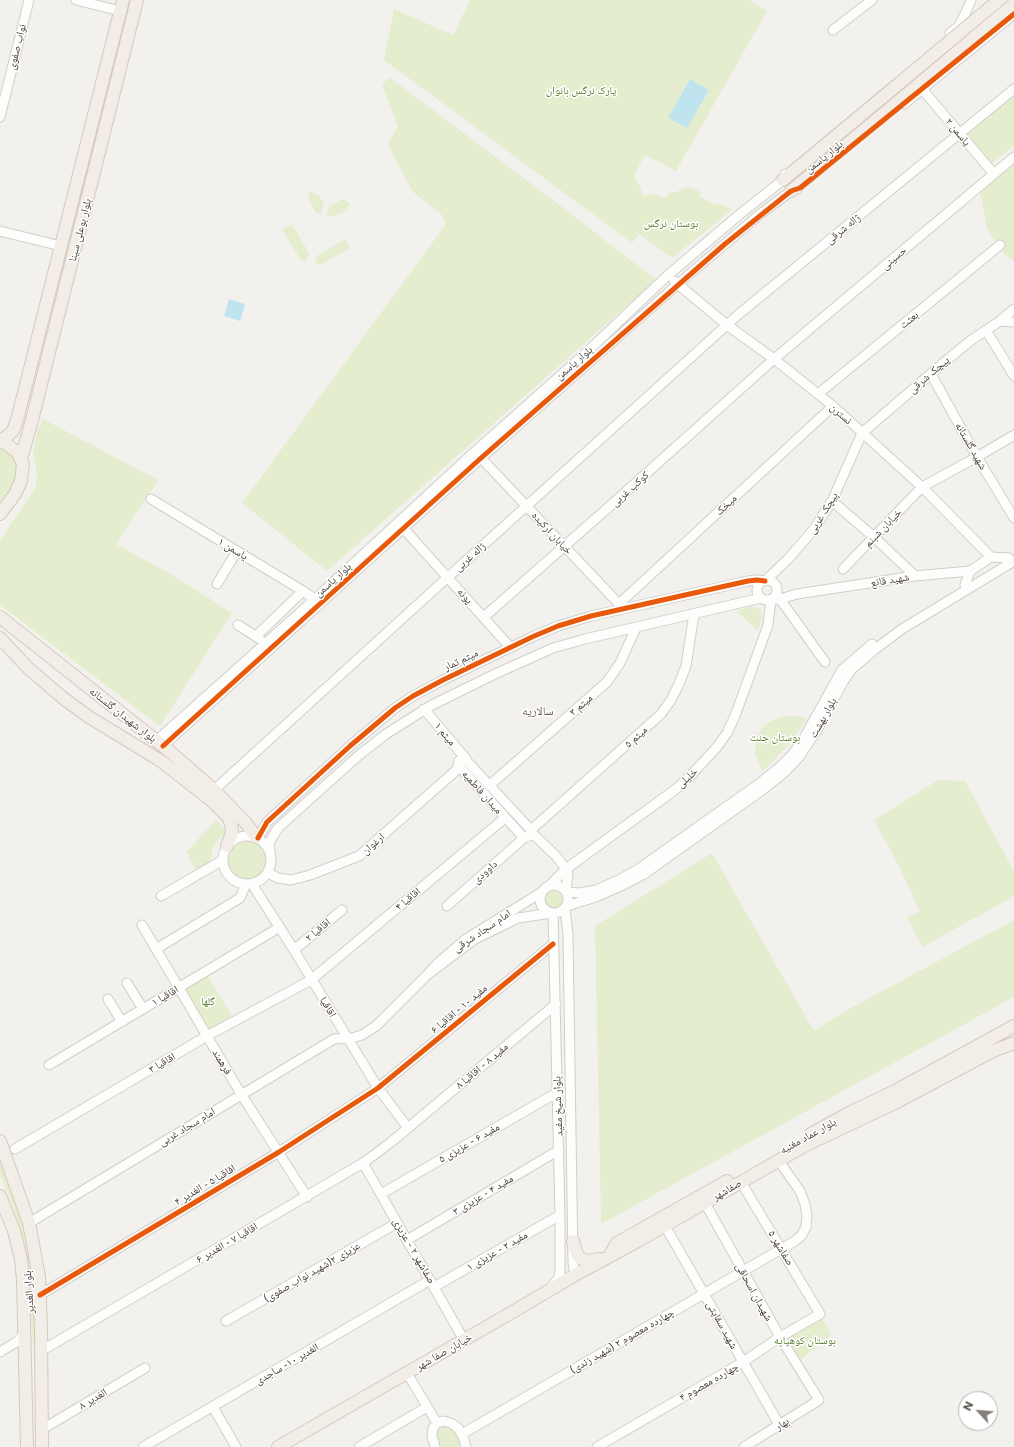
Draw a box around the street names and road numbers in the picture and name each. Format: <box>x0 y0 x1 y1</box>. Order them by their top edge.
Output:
street label: نواب صفوی <box>5 23 29 71</box>
street label: یاسمن ۲ <box>943 115 973 149</box>
street label: بلوار یاسمن <box>802 138 846 176</box>
street label: بلوار بوعلی سینا <box>66 197 94 263</box>
street label: ژاله شرقی <box>823 211 863 247</box>
street label: حسینی <box>879 244 909 272</box>
street label: بعثت <box>897 308 921 332</box>
street label: بلوار یاسمن <box>553 343 595 383</box>
street label: پیچک شرقی <box>906 354 952 396</box>
street label: نسترن <box>827 401 855 427</box>
street label: شهید گلستانه <box>952 420 990 472</box>
street label: کوکب غربی <box>608 469 652 509</box>
street label: پیچک غربی <box>805 490 841 536</box>
street label: میخک <box>712 492 740 518</box>
street label: خیابان شبنم <box>862 506 904 550</box>
street label: خیابان ارکیده <box>529 509 575 557</box>
street label: یاسمن ۱ <box>216 535 250 563</box>
street label: ژاله غربی <box>452 540 488 574</box>
street label: بلوار یاسمن <box>312 560 354 600</box>
street label: شهید قانع <box>870 570 910 590</box>
street label: پونه <box>454 585 476 607</box>
street label: میثم تمار <box>442 646 480 674</box>
street label: بلوار شهیدان گلستانه <box>87 685 159 745</box>
street label: میثم ۳ <box>567 691 595 719</box>
street label: بلوار بهشت <box>807 696 839 740</box>
street label: میثم ۱ <box>431 720 459 748</box>
street label: میثم ۵ <box>622 723 650 751</box>
street label: خلیلی <box>674 765 700 791</box>
street label: میدان فاطمیه <box>459 767 505 817</box>
street label: ارغوان <box>359 830 387 858</box>
street label: داوودی <box>470 857 500 887</box>
street label: اقاقیا ۴ <box>393 885 423 913</box>
street label: امام سجاد شرقی <box>451 907 513 955</box>
street label: اقاقیا ۲ <box>303 916 333 944</box>
street label: مفید ۱۰ - اقاقیا ۶ <box>428 982 490 1036</box>
street label: اقاقیا ۱ <box>149 983 181 1009</box>
street label: اقاقیا <box>317 994 339 1020</box>
street label: مفید ۸ - اقاقیا ۸ <box>453 1040 511 1092</box>
street label: فرهمند <box>209 1047 235 1077</box>
street label: اقاقیا ۳ <box>146 1050 178 1076</box>
street label: بلوار شیخ مفید <box>550 1076 566 1136</box>
street label: امام سجاد غربی <box>156 1105 218 1149</box>
street label: بلوار عماد مغنیه <box>778 1115 838 1157</box>
street label: مفید ۶ - عزیزی ۵ <box>436 1120 502 1166</box>
street label: اقاقیا ۵ - الغدیر ۴ <box>172 1162 238 1208</box>
street label: مفید ۴ - عزیزی ۳ <box>450 1172 516 1218</box>
street label: صفاشهر <box>710 1176 744 1204</box>
street label: صفاشهر ۲ - عزیزی <box>390 1216 438 1286</box>
street label: اقاقیا ۷ - الغدیر ۶ <box>194 1220 260 1266</box>
street label: مفید ۲ - عزیزی ۱ <box>464 1228 530 1274</box>
street label: صفاشهر ۵ <box>765 1228 797 1268</box>
street label: عزیزی ۲(شهید نواب صفوی) <box>261 1239 363 1305</box>
street label: شهیدان اسحاقی <box>733 1261 775 1323</box>
street label: بلوار الغدیر <box>21 1270 37 1314</box>
street label: شهید سقایتی <box>703 1299 741 1351</box>
street label: چهارده معصوم ۲ (شهید زندی) <box>568 1306 676 1376</box>
street label: خیابان صفا شهر <box>413 1331 475 1373</box>
street label: الغدیر ۱۰- ساجدی <box>253 1340 321 1388</box>
street label: چهارده معصوم ۴ <box>677 1360 741 1404</box>
street label: الغدیر ۸ <box>77 1385 109 1413</box>
street label: بهار <box>772 1415 792 1433</box>

